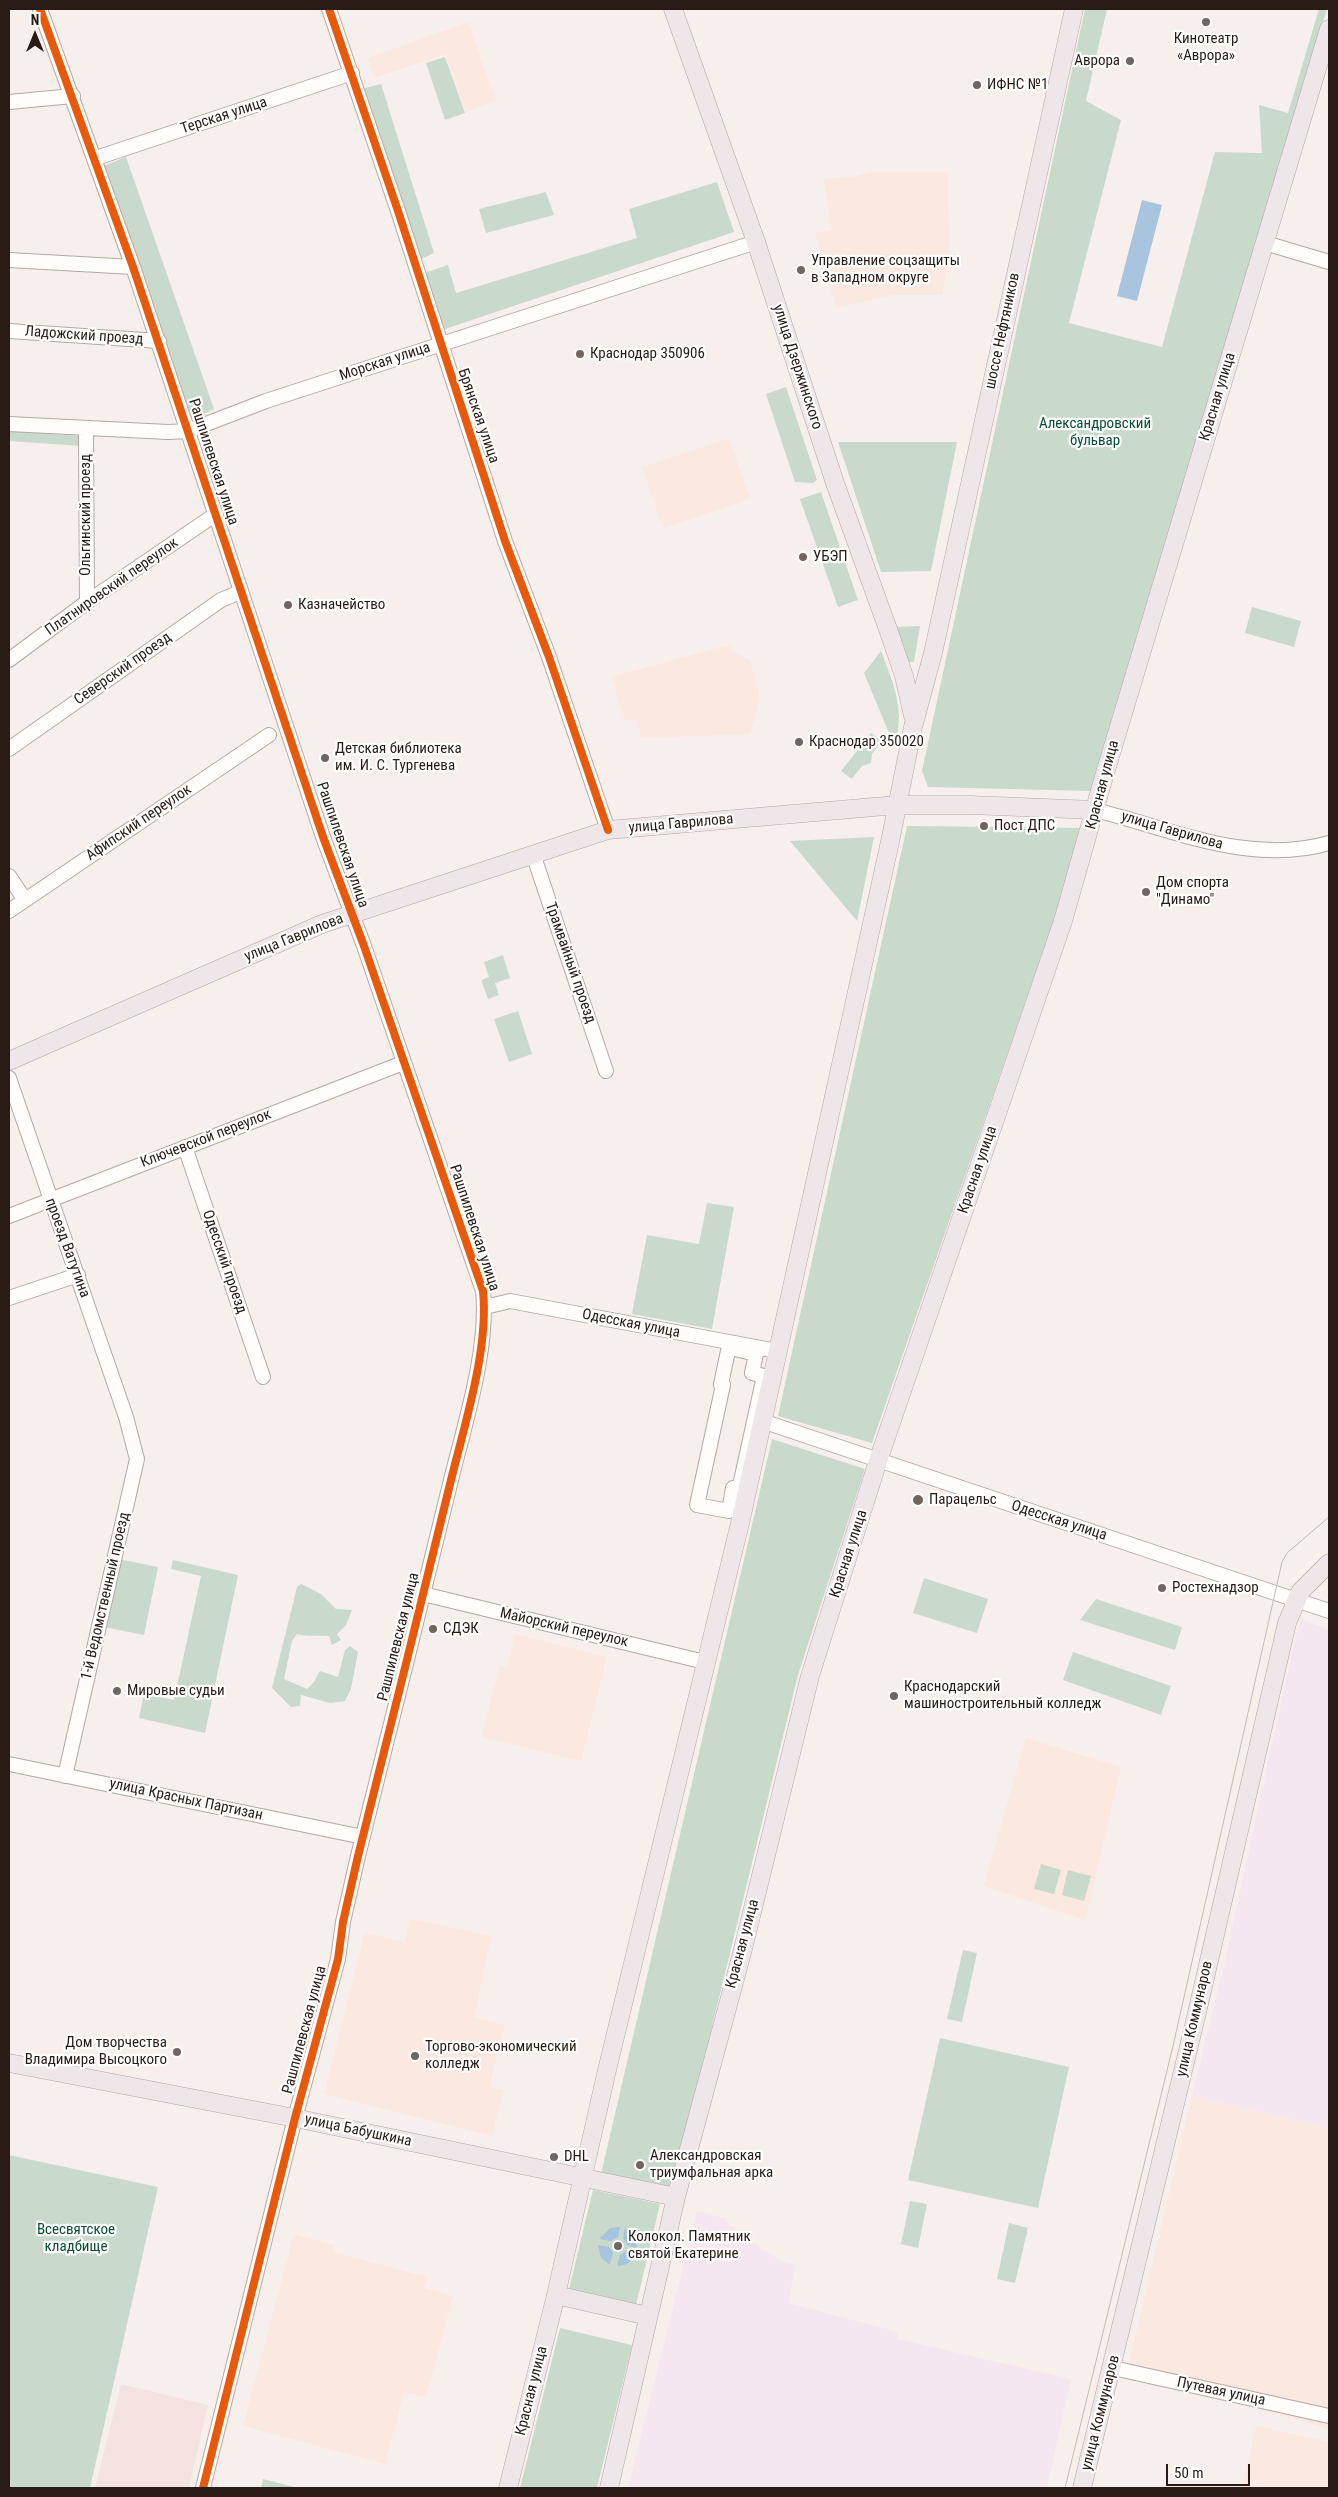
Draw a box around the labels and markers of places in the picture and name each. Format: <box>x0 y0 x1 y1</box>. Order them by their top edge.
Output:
marker: Кинотеатр «Аврора» <box>1200 16 1212 28</box>
place label: Кинотеатр «Аврора» <box>1174 30 1238 65</box>
place label: Аврора <box>1074 52 1120 70</box>
marker: Аврора <box>1124 55 1136 67</box>
place label: ИФНС №1 <box>987 76 1048 94</box>
marker: ИФНС №1 <box>971 79 983 91</box>
place label: Управление соцзащиты в Западном округе <box>811 252 960 287</box>
marker: Управление соцзащиты в Западном округе <box>795 264 807 276</box>
place label: Краснодар 350906 <box>590 345 705 363</box>
marker: Краснодар 350906 <box>574 348 586 360</box>
place label: УБЭП <box>813 548 848 566</box>
marker: УБЭП <box>797 551 809 563</box>
place label: Казначейство <box>298 596 385 614</box>
marker: Казначейство <box>282 599 294 611</box>
place label: Краснодар 350020 <box>809 733 924 751</box>
marker: Краснодар 350020 <box>793 736 805 748</box>
place label: Детская библиотека им. И. С. Тургенева <box>335 740 462 775</box>
marker: Детская библиотека им. И. С. Тургенева <box>319 752 331 764</box>
place label: Пост ДПС <box>994 817 1055 835</box>
marker: Пост ДПС <box>978 820 990 832</box>
place label: Дом спорта "Динамо" <box>1156 874 1229 909</box>
marker: Дом спорта "Динамо" <box>1140 886 1152 898</box>
place label: Парацельс <box>929 1491 997 1509</box>
marker: Парацельс <box>911 1493 925 1507</box>
place label: Ростехнадзор <box>1172 1579 1259 1597</box>
marker: Ростехнадзор <box>1156 1582 1168 1594</box>
place label: СДЭК <box>443 1620 479 1638</box>
marker: СДЭК <box>427 1623 439 1635</box>
place label: Краснодарский машиностроительный колледж <box>904 1678 1101 1713</box>
place label: Мировые судьи <box>127 1682 225 1700</box>
marker: Мировые судьи <box>111 1685 123 1697</box>
marker: Краснодарский машиностроительный колледж <box>888 1690 900 1702</box>
place label: Дом творчества Владимира Высоцкого <box>25 2034 167 2069</box>
place label: Торгово-экономический колледж <box>425 2038 577 2073</box>
marker: Дом творчества Владимира Высоцкого <box>171 2046 183 2058</box>
marker: Торгово-экономический колледж <box>409 2050 421 2062</box>
place label: Александровская триумфальная арка <box>650 2147 773 2182</box>
place label: DHL <box>564 2148 589 2166</box>
marker: DHL <box>548 2151 560 2163</box>
marker: Александровская триумфальная арка <box>634 2159 646 2171</box>
place label: Колокол. Памятник святой Екатерине <box>628 2228 751 2263</box>
marker: Колокол. Памятник святой Екатерине <box>612 2240 624 2252</box>

